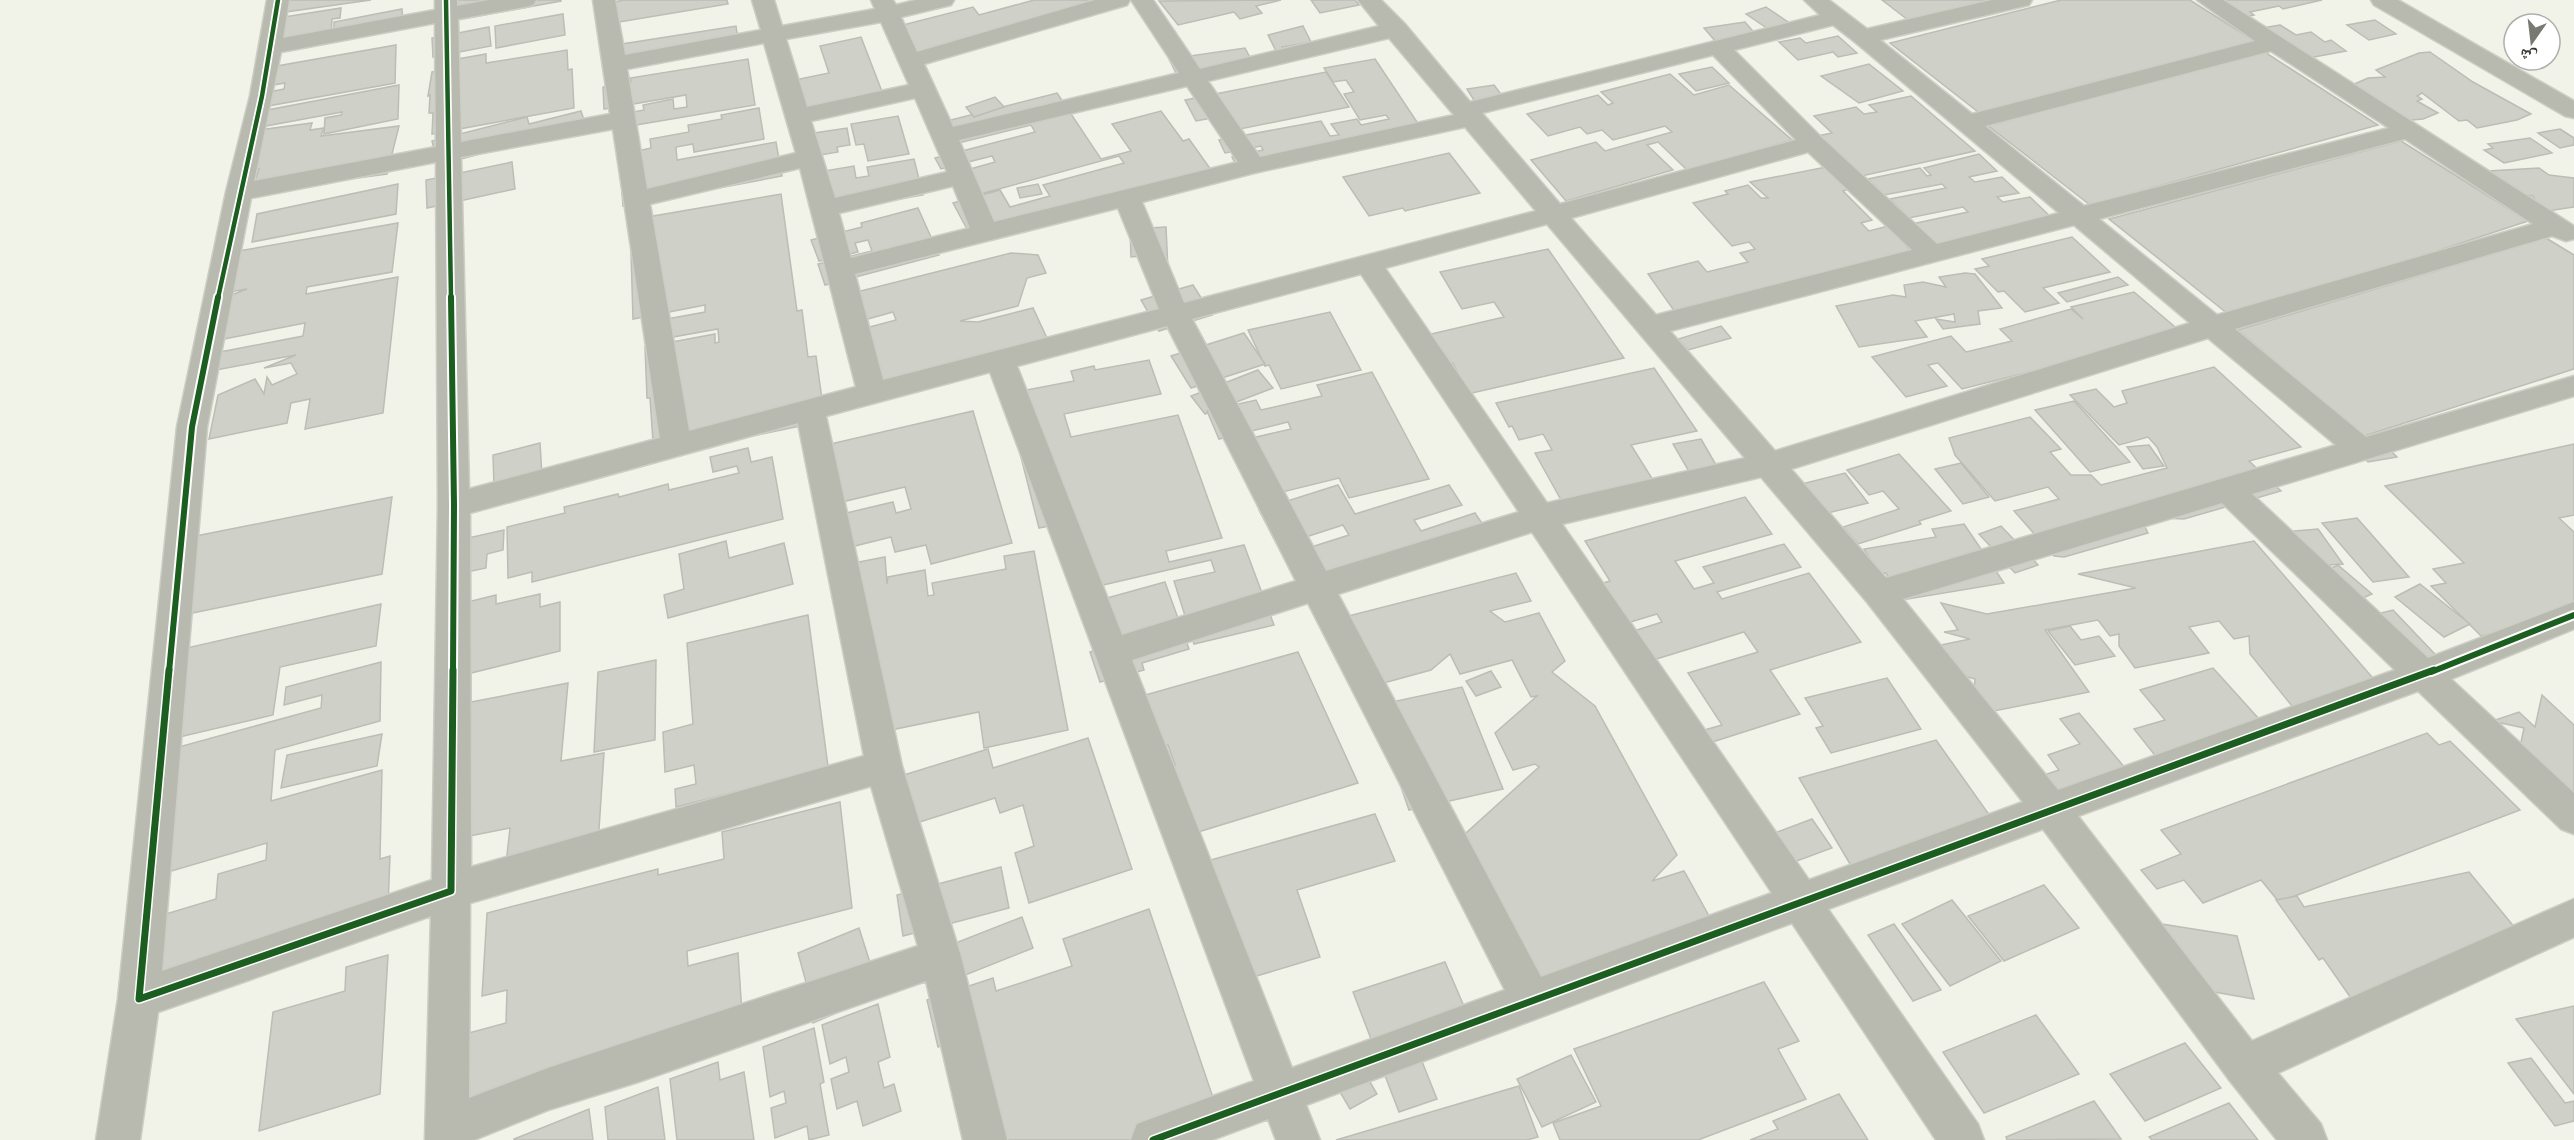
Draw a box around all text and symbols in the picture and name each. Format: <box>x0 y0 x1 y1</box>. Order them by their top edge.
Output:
north arrow <box>2502 12 2562 72</box>
text: ش <box>2518 45 2539 68</box>

